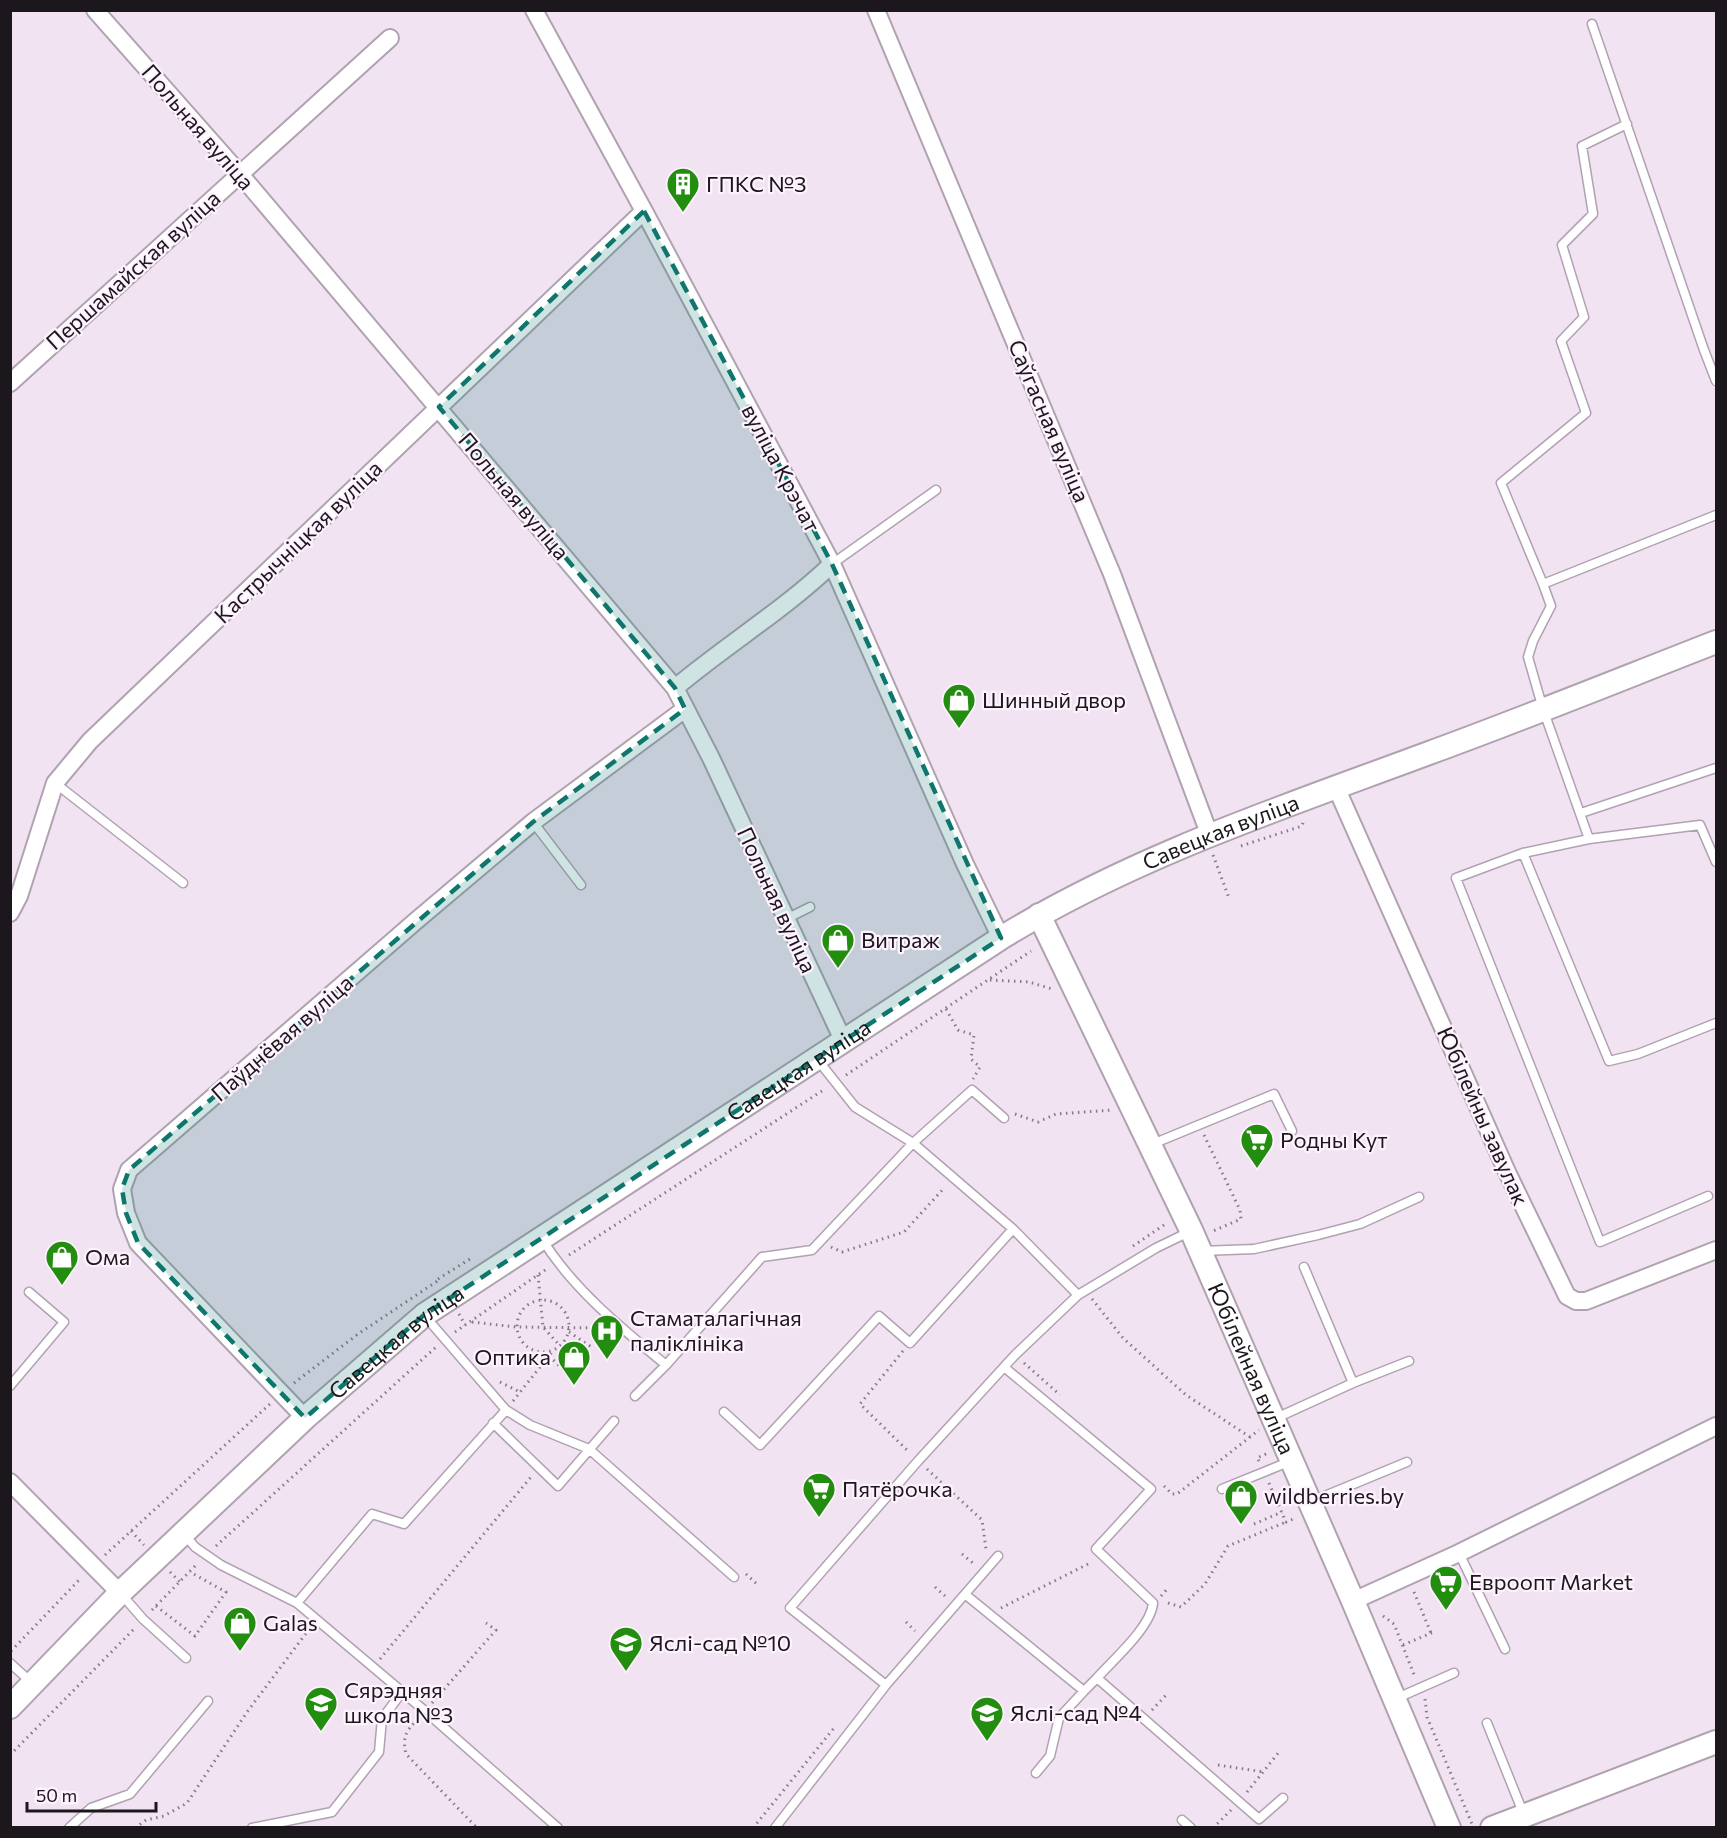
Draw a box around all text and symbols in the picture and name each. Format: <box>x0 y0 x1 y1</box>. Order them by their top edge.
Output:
street label: Польная вуліца <box>136 58 260 195</box>
building icon: ГПКС №3 <box>665 166 701 213</box>
place label: ГПКС №3 <box>706 170 807 197</box>
street label: Першамайская вуліца <box>40 184 225 355</box>
street label: Саўгасная вуліца <box>1003 335 1096 506</box>
street label: вуліца Крэчат <box>736 399 826 536</box>
street label: Польная вуліца <box>453 427 575 565</box>
street label: Кастрычніцкая вуліца <box>208 455 387 629</box>
shop icon: Шинный двор <box>941 682 977 729</box>
place label: Шинный двор <box>982 686 1126 713</box>
street label: Савецкая вуліца <box>1138 788 1303 875</box>
street label: Польная вуліца <box>732 823 823 977</box>
shop icon: Витраж <box>820 922 856 969</box>
place label: Витраж <box>861 926 940 953</box>
street label: Паўднёвая вуліца <box>205 969 358 1107</box>
street label: Савецкая вуліца <box>721 1013 875 1127</box>
street label: Юбілейны завулак <box>1432 1022 1535 1209</box>
supermarket icon: Родны Кут <box>1239 1122 1275 1169</box>
place label: Родны Кут <box>1280 1126 1388 1153</box>
shop icon: Ома <box>44 1239 80 1286</box>
place label: Ома <box>85 1243 130 1270</box>
street label: Юбілейная вуліца <box>1203 1278 1301 1458</box>
street label: Савецкая вуліца <box>323 1279 469 1404</box>
place label: Стаматалагічная паліклініка <box>630 1304 802 1356</box>
hospital icon: Стаматалагічная паліклініка <box>589 1313 625 1360</box>
shop icon: Оптика <box>556 1339 592 1386</box>
place label: Оптика <box>474 1343 551 1370</box>
supermarket icon: Пятёрочка <box>801 1471 837 1518</box>
place label: Пятёрочка <box>842 1475 953 1502</box>
shop icon: wildberries.by <box>1223 1478 1259 1525</box>
place label: wildberries.by <box>1264 1482 1404 1509</box>
supermarket icon: Евроопт Market <box>1428 1564 1464 1611</box>
place label: Евроопт Market <box>1469 1568 1633 1595</box>
shop icon: Galas <box>222 1605 258 1652</box>
place label: Galas <box>263 1609 318 1636</box>
school or university icon: Яслі-сад №10 <box>608 1625 644 1672</box>
place label: Яслі-сад №10 <box>649 1629 791 1656</box>
place label: Сярэдняя школа №3 <box>344 1676 453 1728</box>
school or university icon: Сярэдняя школа №3 <box>303 1685 339 1732</box>
school or university icon: Яслі-сад №4 <box>969 1695 1005 1742</box>
place label: Яслі-сад №4 <box>1010 1699 1142 1726</box>
scale bar <box>27 1775 156 1813</box>
text: 50 m <box>36 1784 77 1806</box>

